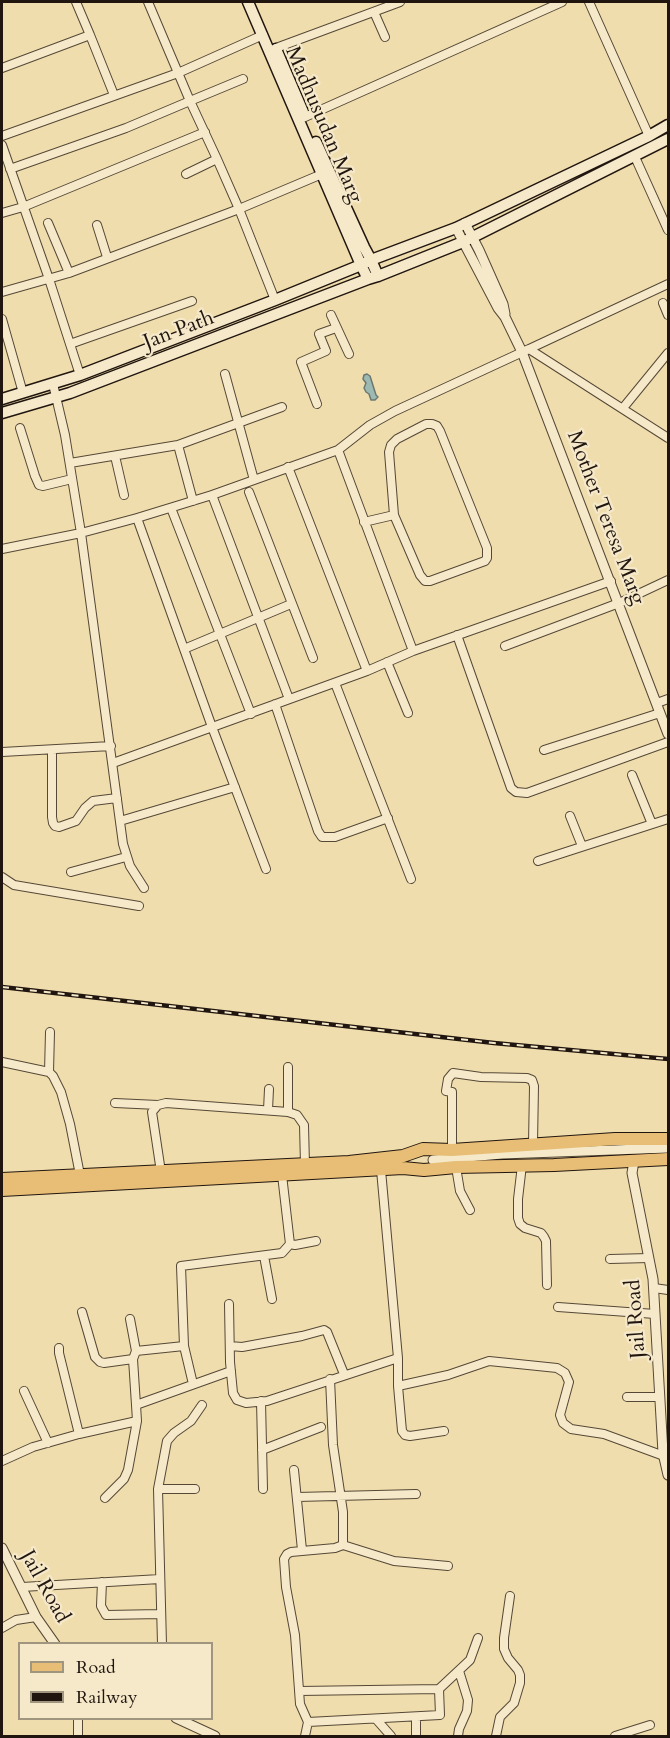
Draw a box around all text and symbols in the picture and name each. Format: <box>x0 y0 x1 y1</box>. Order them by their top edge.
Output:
street label: Madhusudan Marg <box>279 43 367 207</box>
street label: Jan Path <box>140 306 218 356</box>
street label: Mother Teresa Marg <box>560 427 650 609</box>
street label: Jail Road <box>622 1279 652 1359</box>
street label: Jail Road <box>14 1546 74 1628</box>
legend <box>18 1642 213 1720</box>
text: Road <box>76 1655 116 1680</box>
text: Railway <box>76 1685 138 1710</box>

